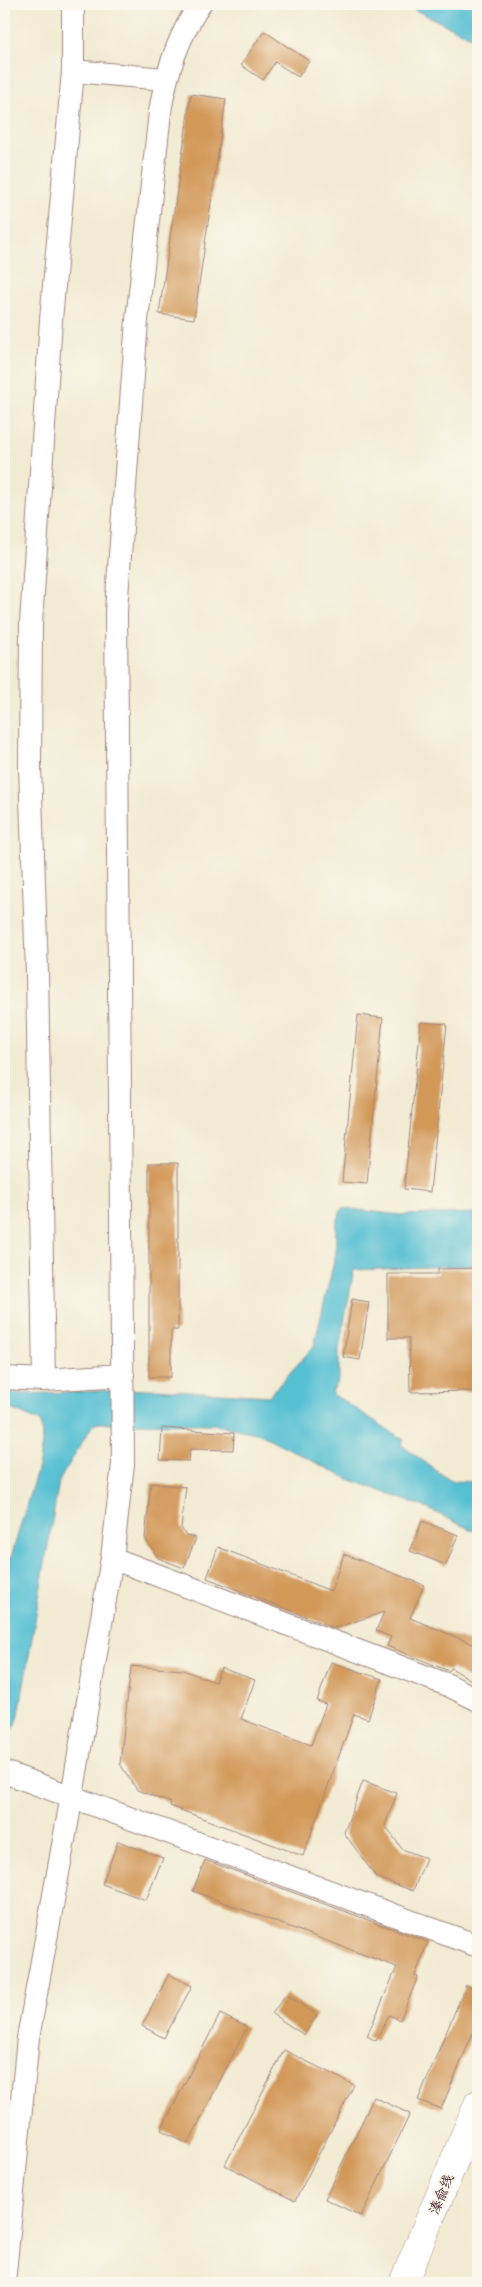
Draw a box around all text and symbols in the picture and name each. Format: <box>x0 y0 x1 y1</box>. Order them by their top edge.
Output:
street label: 溱俞线 <box>425 2171 457 2217</box>

